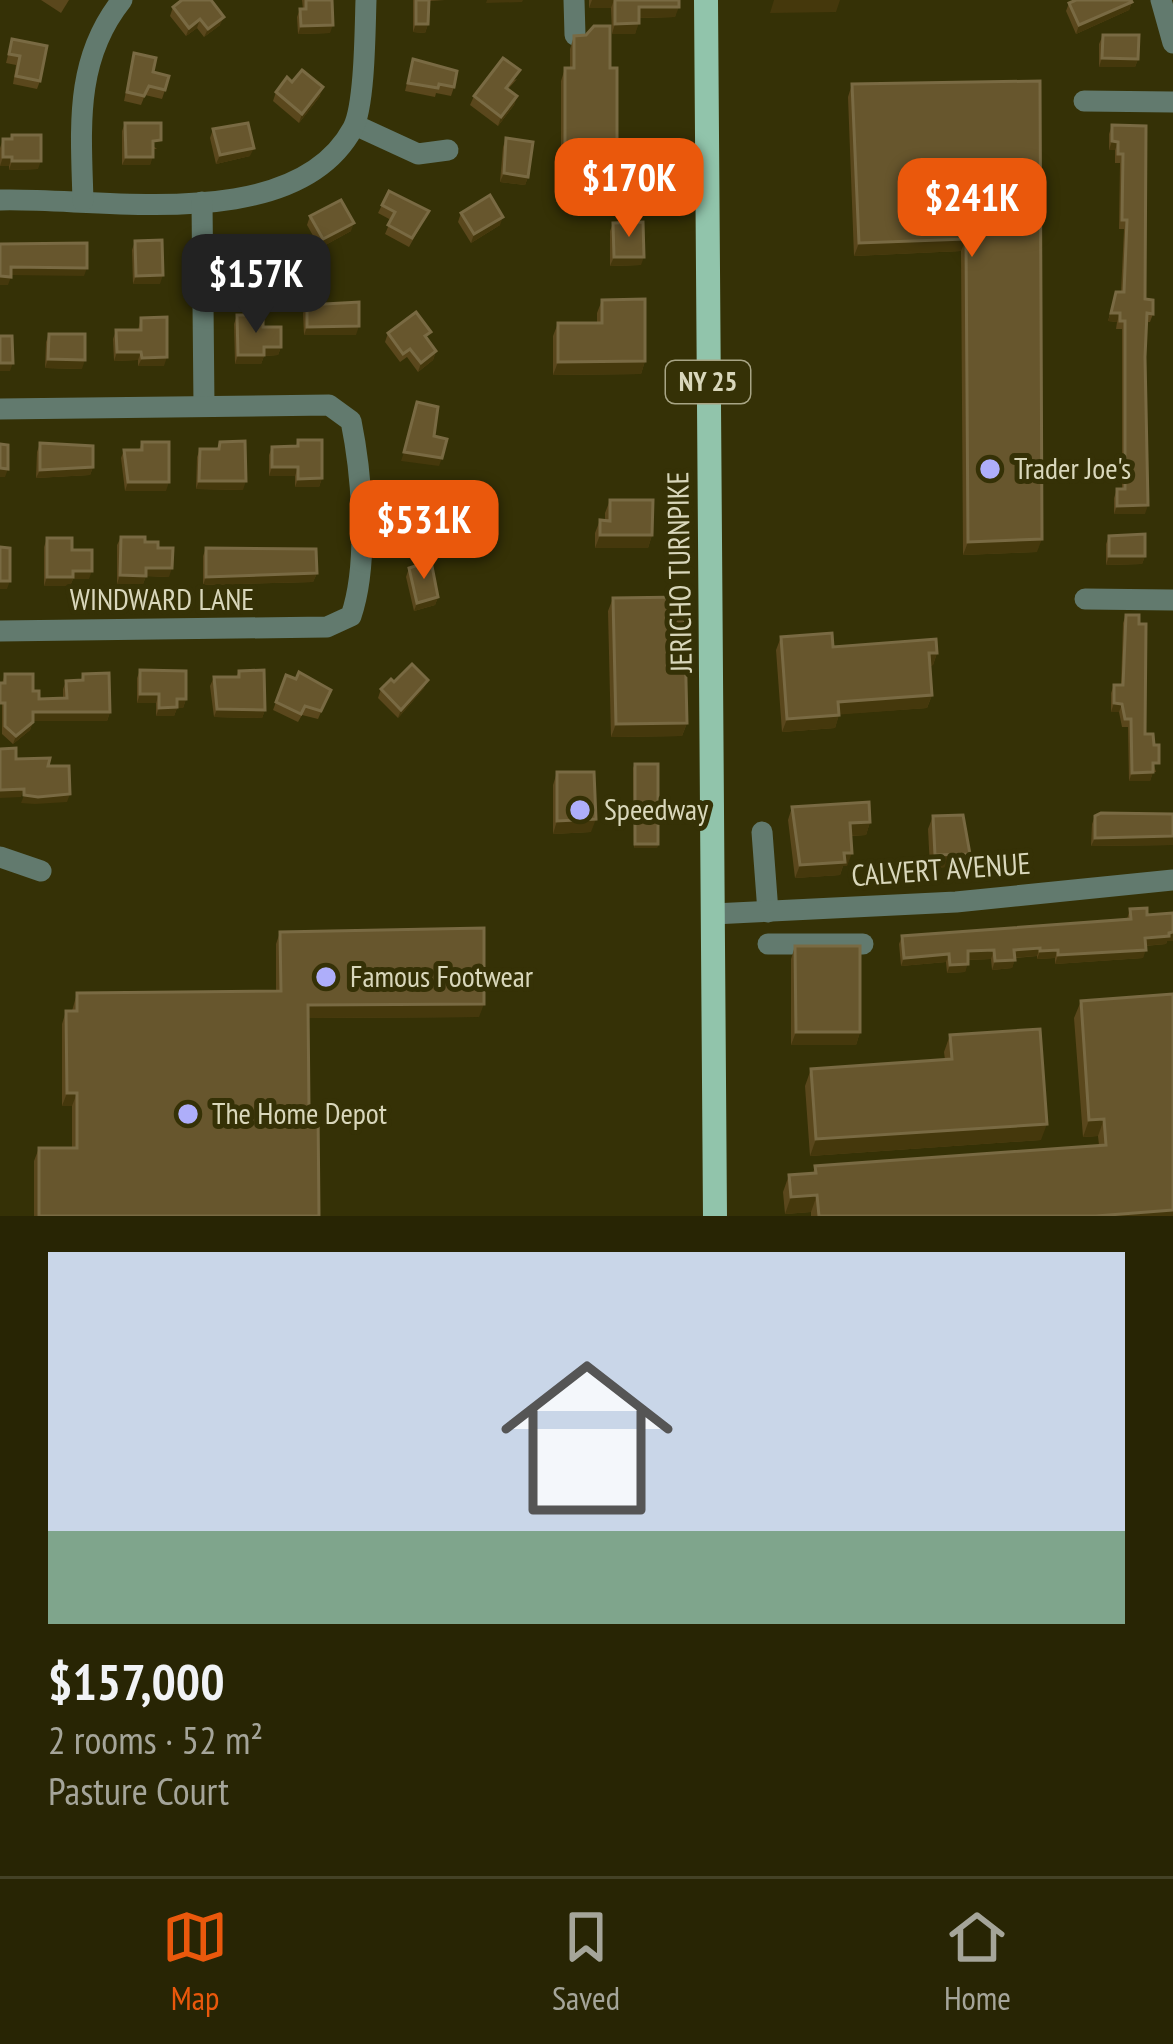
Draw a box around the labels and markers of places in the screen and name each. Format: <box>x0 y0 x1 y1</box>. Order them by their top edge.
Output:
pin: $170K <box>545 138 713 240</box>
pin: $241K <box>888 158 1056 260</box>
pin: $157K <box>172 234 340 336</box>
place label: Trader Joe's <box>1014 448 1131 487</box>
marker: Trader Joe's <box>977 456 1003 482</box>
pin: $531K <box>340 480 508 582</box>
place label: Speedway <box>604 789 709 828</box>
marker: Speedway <box>567 797 593 823</box>
place label: Famous Footwear <box>350 956 534 995</box>
marker: Famous Footwear <box>313 964 339 990</box>
place label: The Home Depot <box>212 1093 388 1132</box>
marker: The Home Depot <box>175 1101 201 1127</box>

